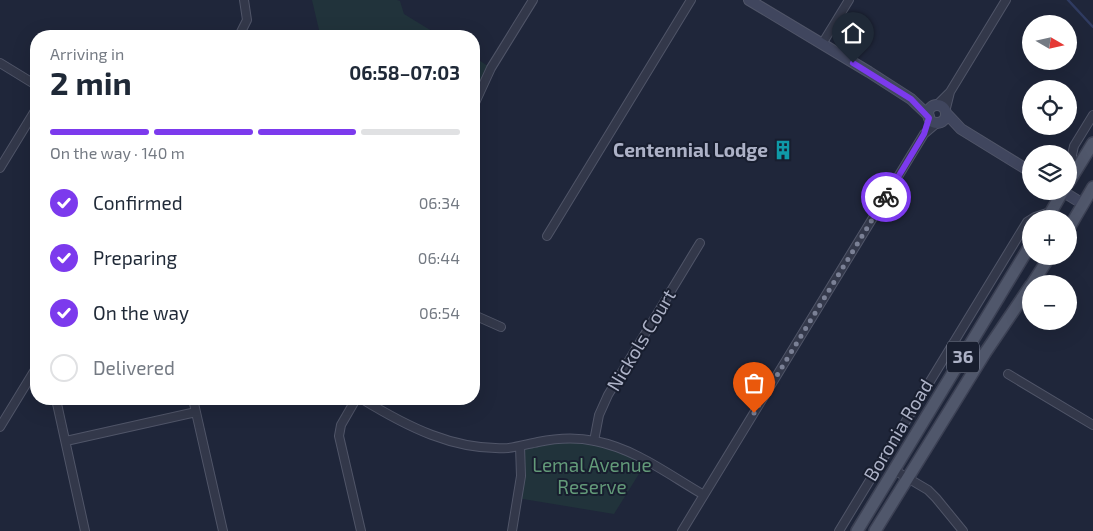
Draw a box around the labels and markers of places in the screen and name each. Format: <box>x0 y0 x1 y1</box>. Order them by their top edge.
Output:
pin <box>832 12 874 63</box>
place label: Centennial Lodge <box>613 138 768 161</box>
building icon: Centennial Lodge <box>772 139 794 161</box>
pin <box>733 362 775 413</box>

